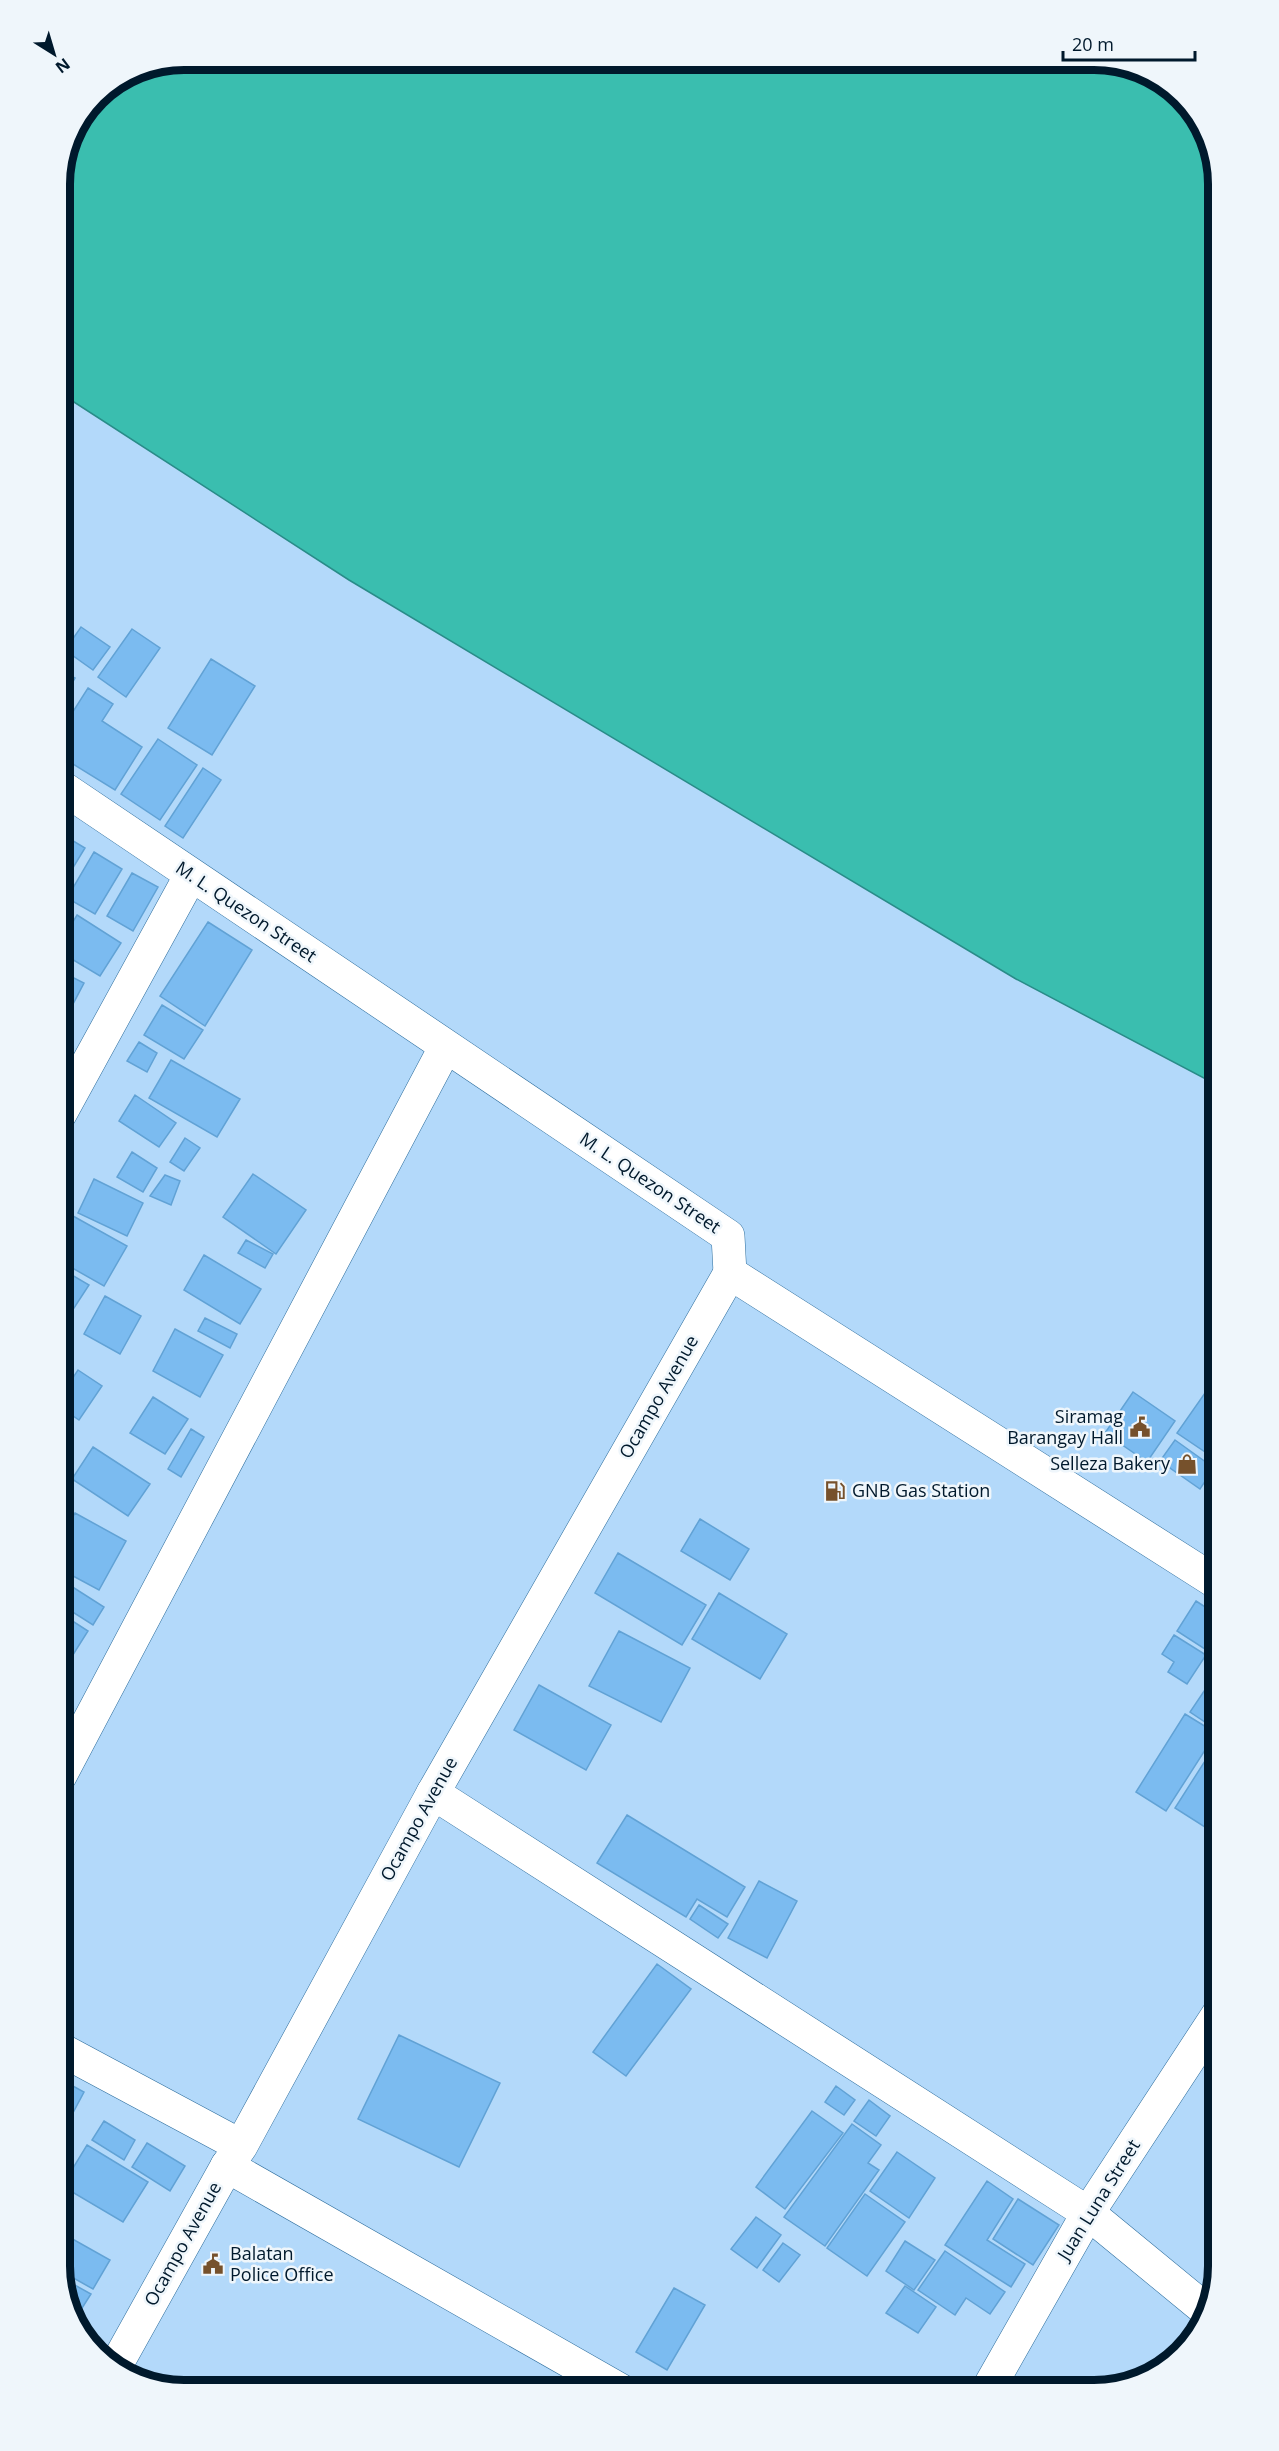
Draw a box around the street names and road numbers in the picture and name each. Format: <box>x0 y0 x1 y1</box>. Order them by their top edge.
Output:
street label: M. L. Quezon Street <box>172 855 322 967</box>
street label: M. L. Quezon Street <box>576 1126 726 1238</box>
street label: Ocampo Avenue <box>613 1331 703 1462</box>
street label: Ocampo Avenue <box>374 1752 462 1885</box>
street label: Juan Luna Street <box>1050 2135 1145 2266</box>
street label: Ocampo Avenue <box>138 2177 226 2310</box>

